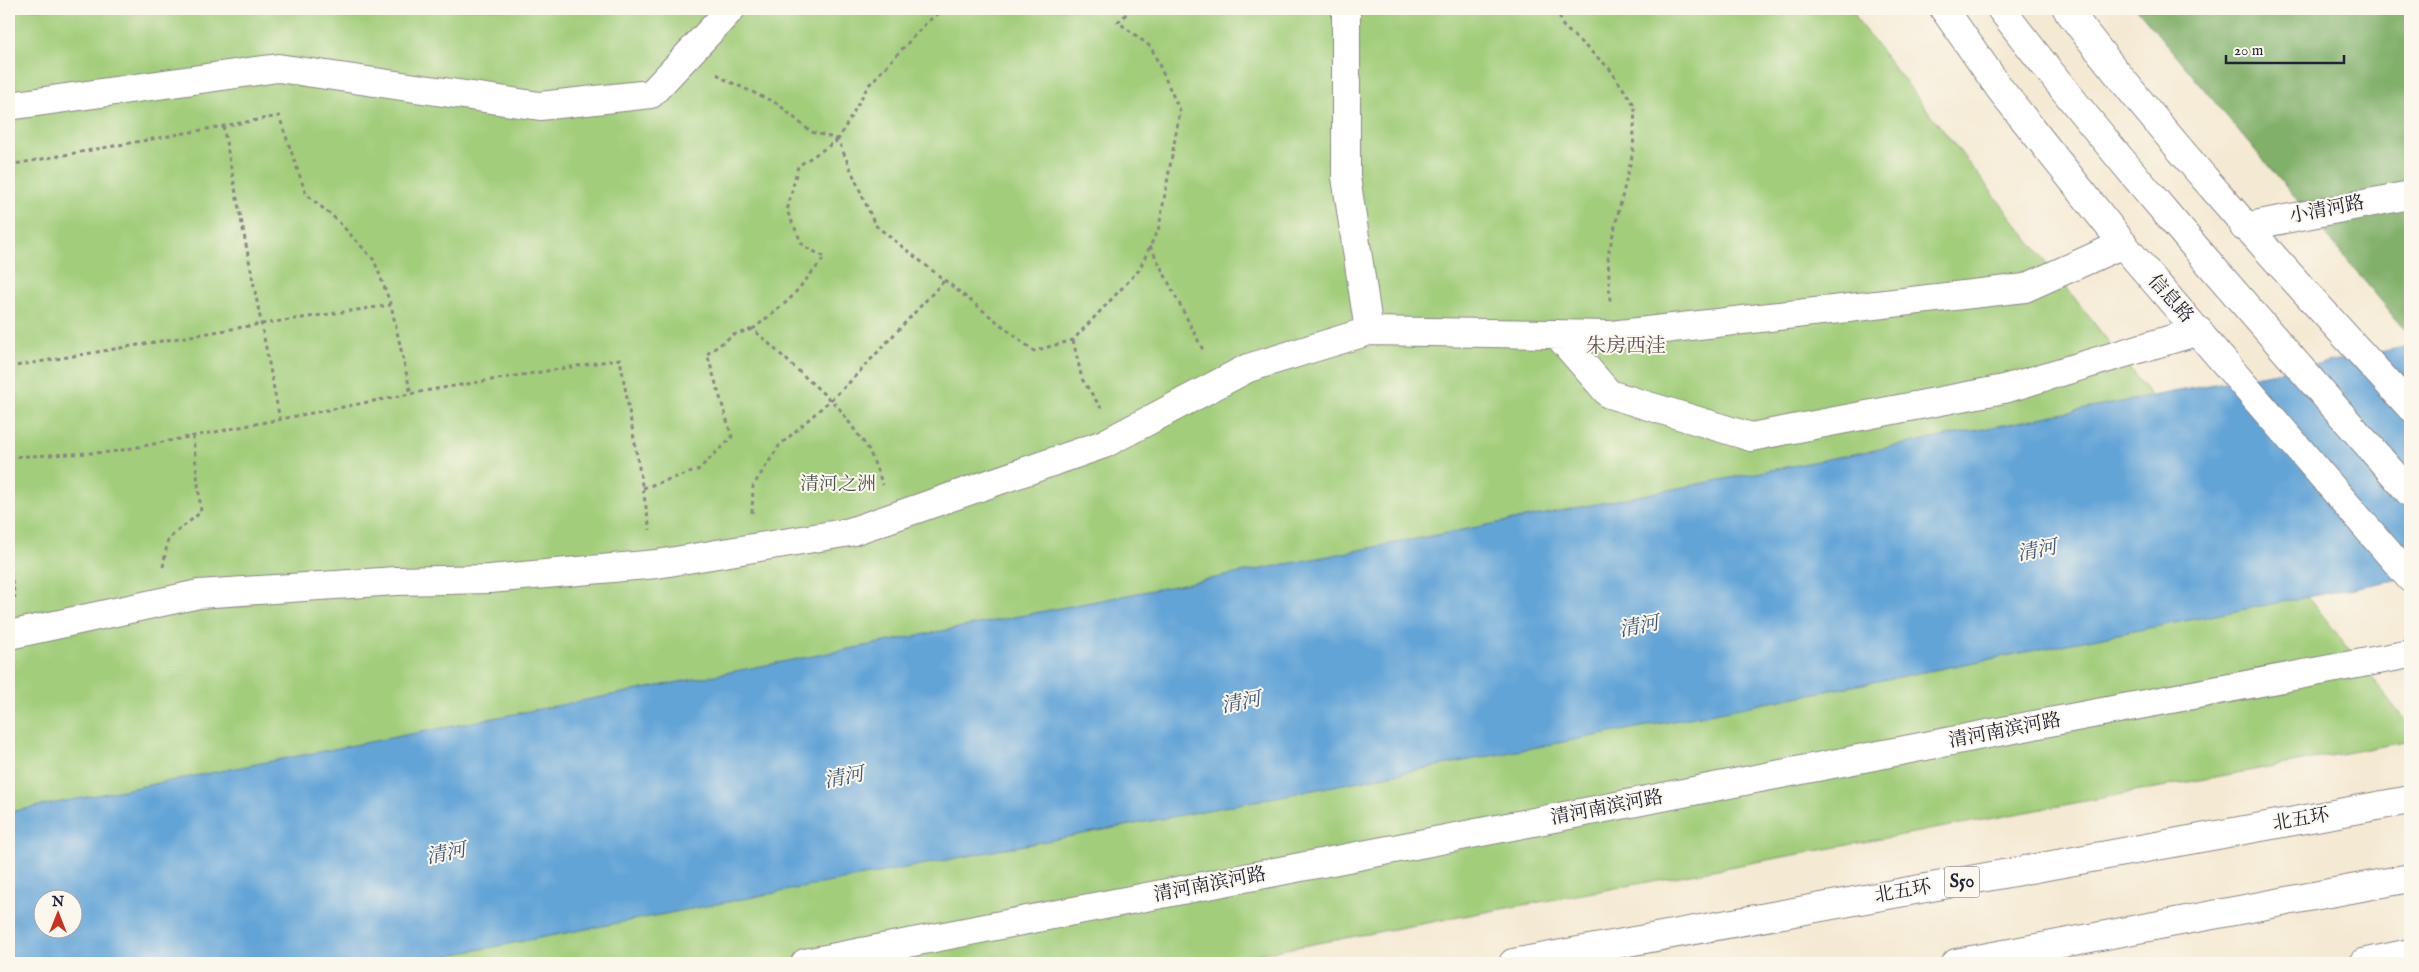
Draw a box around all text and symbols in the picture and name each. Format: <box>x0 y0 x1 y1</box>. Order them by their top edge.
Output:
scale bar <box>2226 32 2344 64</box>
text: 20 m <box>2234 41 2264 60</box>
street label: 小清河路 <box>2287 191 2367 229</box>
street label: 信息路 <box>2142 270 2198 328</box>
district label: 朱房西洼 <box>1586 334 1666 359</box>
park label: 清河之洲 <box>800 473 876 497</box>
water label: 清河 <box>2015 534 2062 567</box>
water label: 清河 <box>1617 610 1664 643</box>
water label: 清河 <box>1219 686 1266 719</box>
street label: 清河南滨河路 <box>1947 708 2063 754</box>
water label: 清河 <box>822 761 869 794</box>
street label: 清河南滨河路 <box>1549 785 1665 831</box>
street label: 北五环 <box>2271 803 2331 837</box>
water label: 清河 <box>424 837 471 870</box>
street label: 清河南滨河路 <box>1152 862 1268 908</box>
road number: S50 <box>1944 866 1980 898</box>
street label: 北五环 <box>1873 875 1933 909</box>
north arrow <box>32 890 82 940</box>
text: N <box>51 893 64 911</box>

